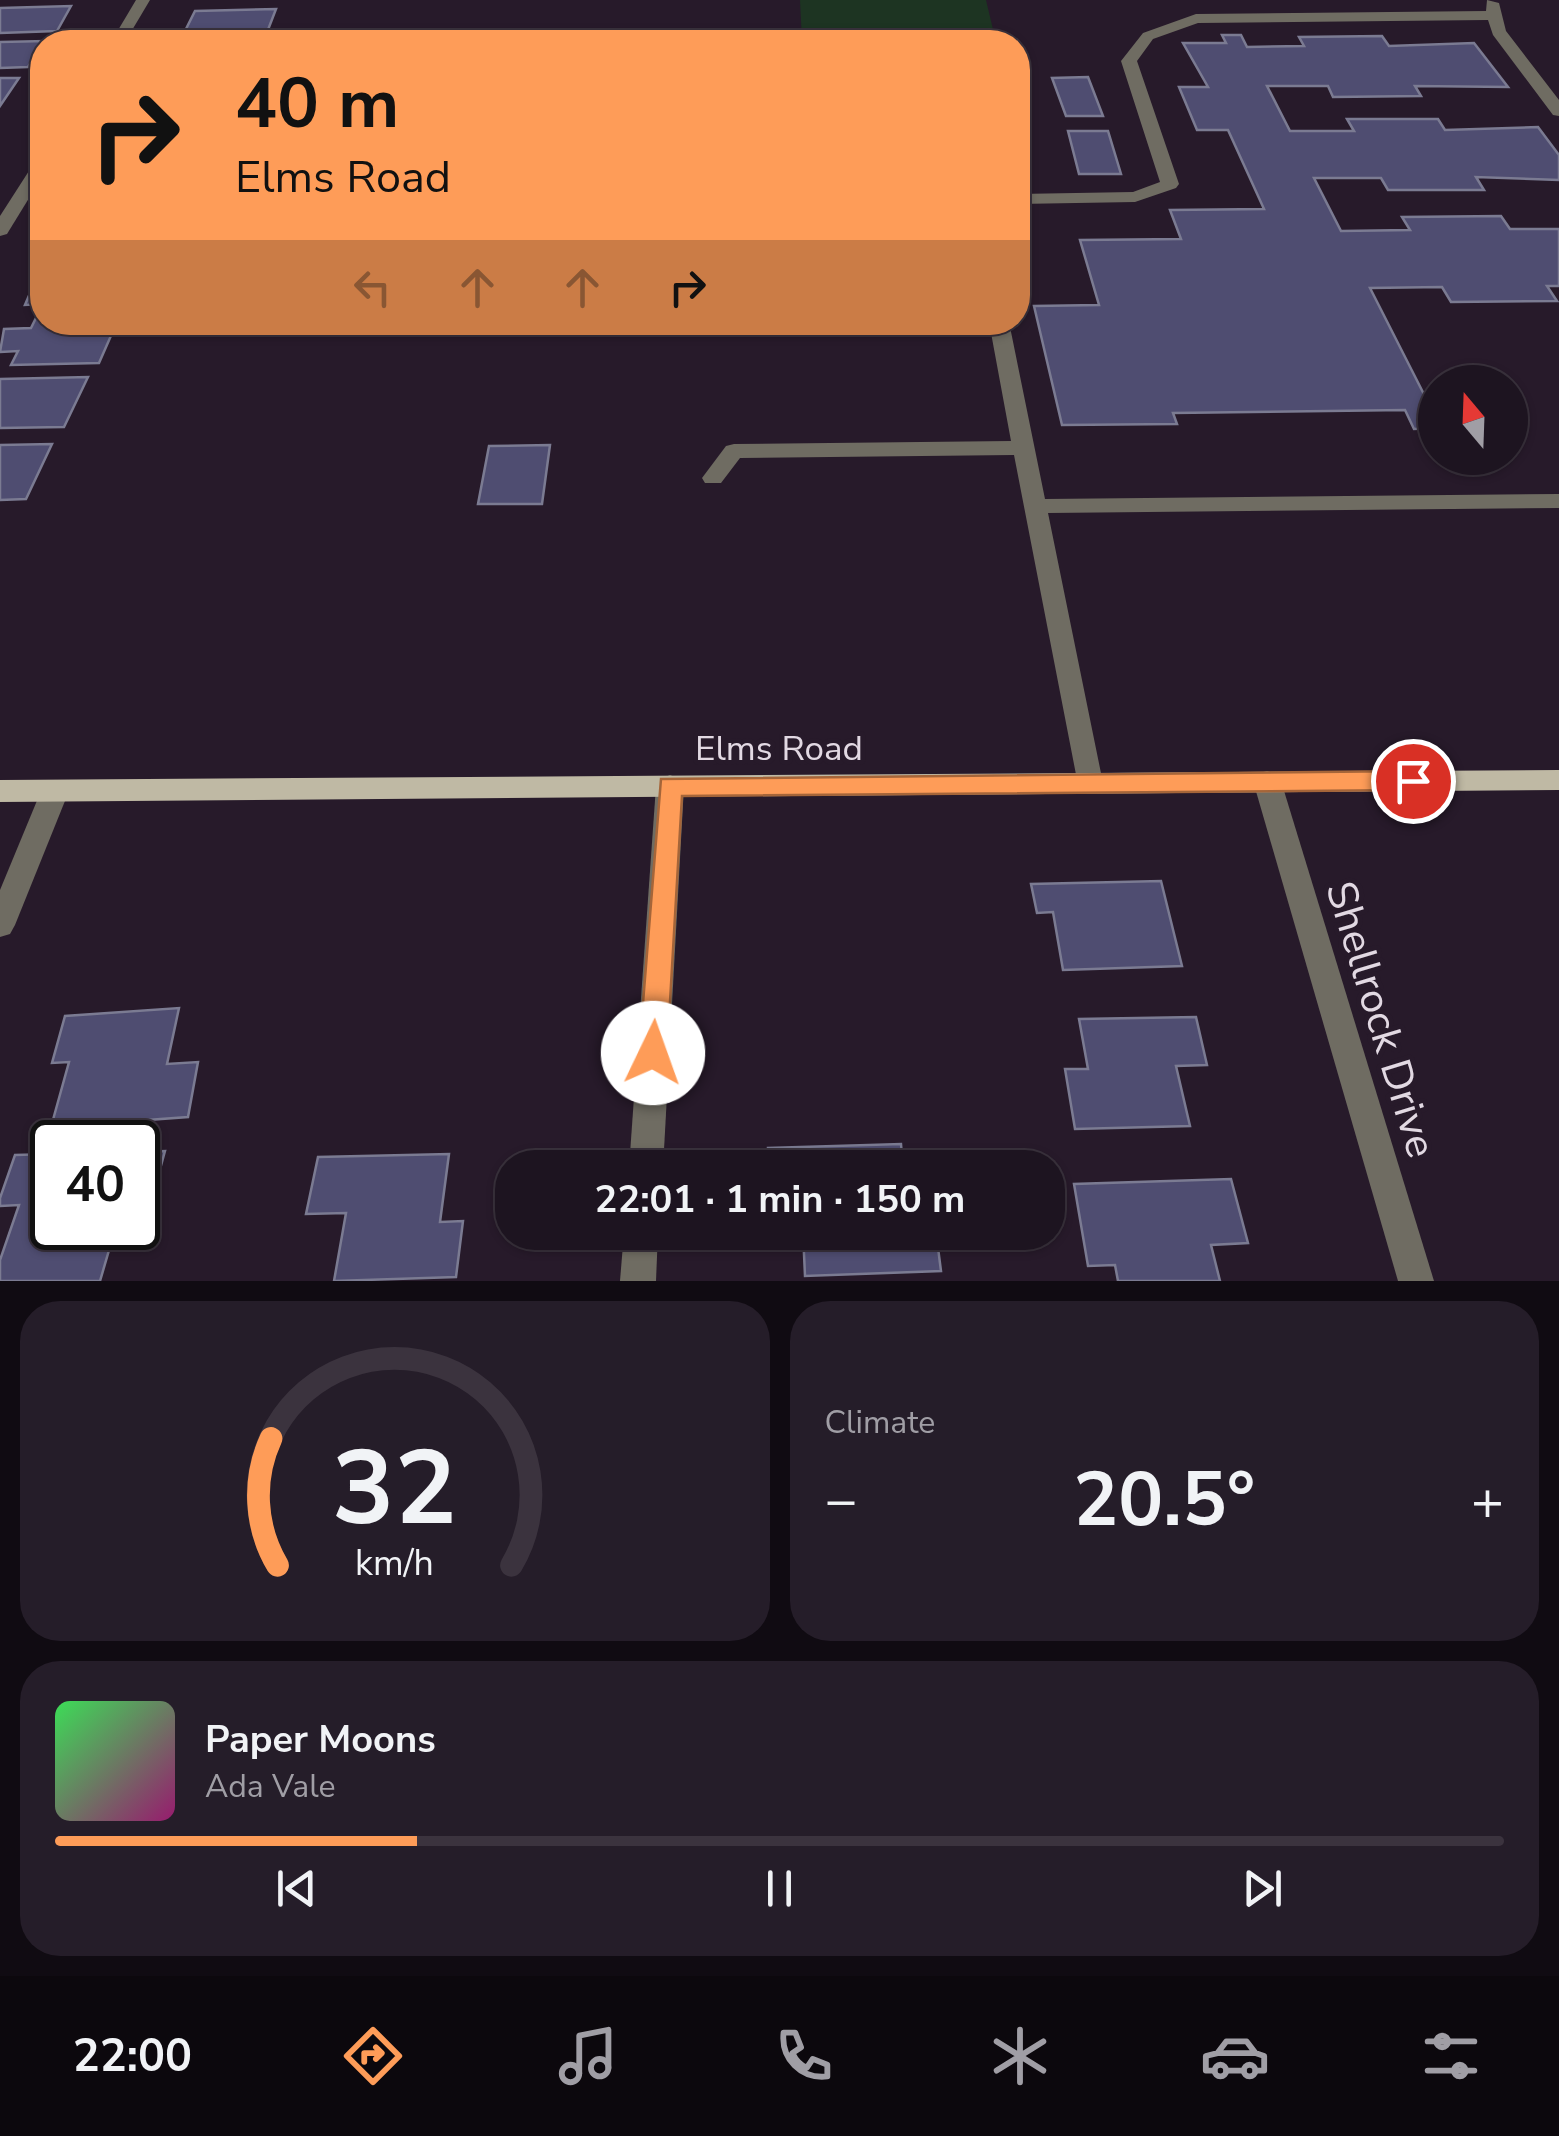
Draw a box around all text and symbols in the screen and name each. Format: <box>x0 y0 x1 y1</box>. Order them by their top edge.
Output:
text: 40 m <box>235 56 399 152</box>
icon: right <box>70 70 200 200</box>
text: Elms Road <box>235 147 451 208</box>
icon: left <box>345 260 400 315</box>
icon: ahead <box>450 260 505 315</box>
icon: ahead <box>555 260 610 315</box>
icon: right <box>660 260 715 315</box>
north arrow <box>1418 365 1528 475</box>
map controls <box>1418 365 1528 475</box>
street label: Elms Road <box>695 725 863 772</box>
pin <box>1371 739 1456 824</box>
icon: arrive <box>1386 754 1441 809</box>
street label: Shellrock Drive <box>1312 874 1450 1164</box>
position arrow <box>601 1001 705 1105</box>
speed limit sign: 40 <box>30 1120 160 1250</box>
text: 22:01 · 1 min · 150 m <box>595 1174 965 1225</box>
text: Climate <box>825 1401 935 1444</box>
text: 32 <box>332 1418 457 1560</box>
text: 20.5° <box>1073 1449 1255 1551</box>
text: − <box>825 1463 858 1538</box>
text: + <box>1471 1463 1504 1538</box>
text: km/h <box>355 1539 434 1588</box>
text: Paper Moons <box>205 1714 436 1765</box>
text: Ada Vale <box>205 1765 336 1808</box>
icon: previous <box>269 1861 324 1916</box>
icon: pause <box>752 1861 807 1916</box>
icon: next <box>1235 1861 1290 1916</box>
icon: directions <box>338 2021 408 2091</box>
icon: music <box>553 2021 623 2091</box>
icon: phone <box>769 2021 839 2091</box>
icon: climate <box>985 2021 1055 2091</box>
icon: car <box>1200 2021 1270 2091</box>
icon: filters <box>1416 2021 1486 2091</box>
text: 22:00 <box>73 2026 192 2087</box>

